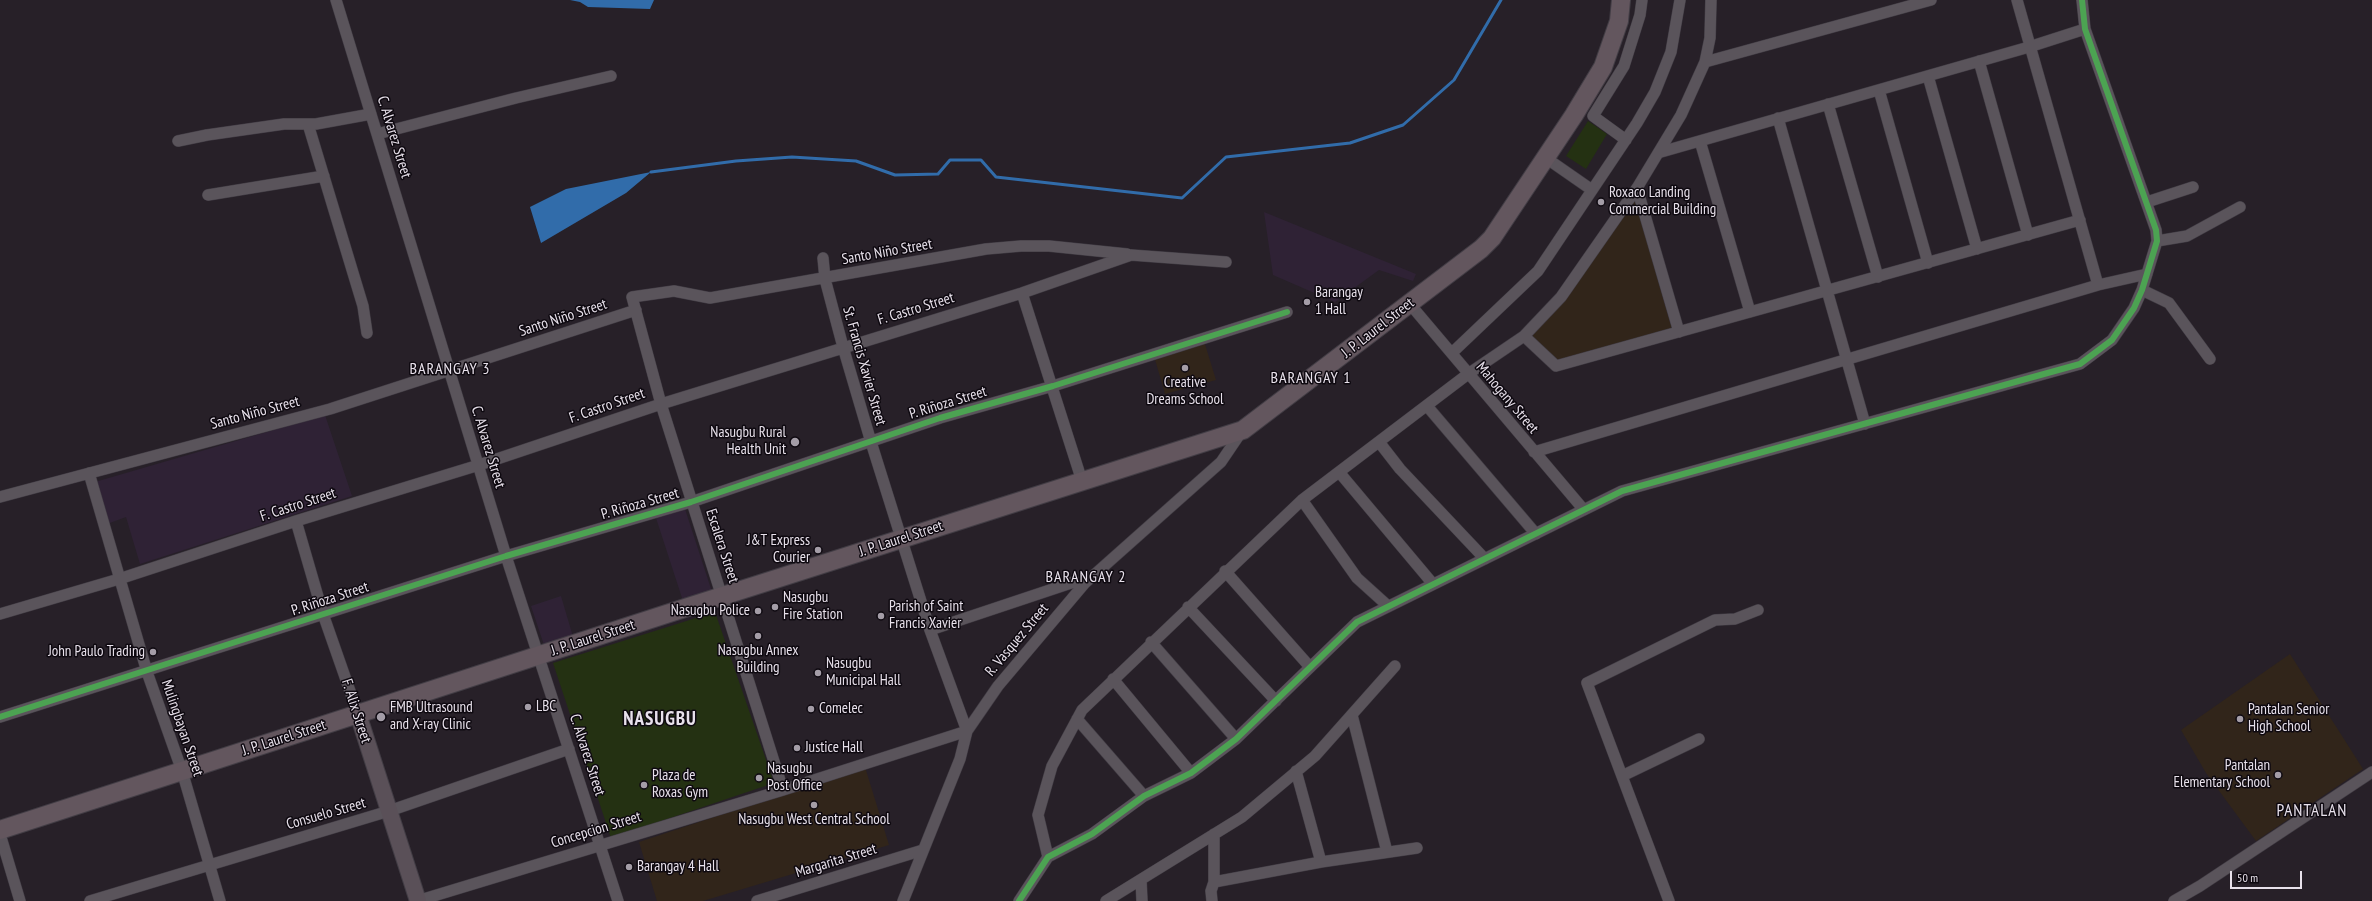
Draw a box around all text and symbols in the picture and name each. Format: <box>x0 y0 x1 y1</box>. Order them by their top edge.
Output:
street label: C. Alvarez Street <box>373 94 415 180</box>
place label: Roxaco Landing Commercial Building <box>1609 184 1716 219</box>
marker: Roxaco Landing Commercial Building <box>1596 197 1606 207</box>
street label: Santo Niño Street <box>840 235 934 269</box>
place label: Barangay 1 Hall <box>1315 284 1363 319</box>
street label: F. Castro Street <box>876 289 956 329</box>
street label: J. P. Laurel Street <box>1338 294 1418 362</box>
street label: Santo Niño Street <box>517 295 609 341</box>
marker: Barangay 1 Hall <box>1302 297 1312 307</box>
street label: St. Francis Xavier Street <box>838 304 890 428</box>
district label: BARANGAY 3 <box>410 359 490 379</box>
street label: Mahogany Street <box>1472 359 1542 437</box>
marker: Creative Dreams School <box>1180 363 1190 373</box>
district label: BARANGAY 1 <box>1271 368 1351 388</box>
place label: Creative Dreams School <box>1146 374 1224 409</box>
street label: P. Riñoza Street <box>907 383 989 423</box>
street label: F. Castro Street <box>567 385 647 427</box>
street label: Santo Niño Street <box>209 392 301 434</box>
street label: C. Alvarez Street <box>467 404 509 490</box>
place label: Nasugbu Rural Health Unit <box>710 424 786 459</box>
marker: Nasugbu Rural Health Unit <box>789 436 801 448</box>
street label: F. Castro Street <box>258 484 338 526</box>
street label: P. Riñoza Street <box>599 484 681 524</box>
street label: Escalera Street <box>702 507 742 585</box>
street label: J. P. Laurel Street <box>857 517 945 561</box>
place label: J&T Express Courier <box>747 532 810 567</box>
marker: J&T Express Courier <box>813 545 823 555</box>
district label: BARANGAY 2 <box>1046 567 1126 587</box>
street label: P. Riñoza Street <box>289 578 371 620</box>
place label: Nasugbu Fire Station <box>783 589 843 624</box>
place label: Parish of Saint Francis Xavier <box>889 598 963 633</box>
street label: R. Vasquez Street <box>981 600 1053 680</box>
place label: Nasugbu Police <box>671 602 750 620</box>
marker: Nasugbu Fire Station <box>770 602 780 612</box>
marker: Nasugbu Police <box>753 606 763 616</box>
marker: Parish of Saint Francis Xavier <box>876 611 886 621</box>
street label: J. P. Laurel Street <box>549 616 637 660</box>
marker: Nasugbu Annex Building <box>753 631 763 641</box>
place label: Nasugbu Annex Building <box>718 642 798 677</box>
place label: John Paulo Trading <box>48 643 145 661</box>
marker: John Paulo Trading <box>148 647 158 657</box>
place label: Nasugbu Municipal Hall <box>826 655 901 690</box>
marker: Nasugbu Municipal Hall <box>813 668 823 678</box>
street label: Mulingbayan Street <box>157 677 207 779</box>
street label: F. Alix Street <box>337 677 375 745</box>
place label: LBC <box>536 698 556 716</box>
place label: FMB Ultrasound and X-ray Clinic <box>390 699 473 734</box>
place label: Comelec <box>819 700 863 718</box>
place label: Pantalan Senior High School <box>2248 701 2329 736</box>
marker: LBC <box>523 702 533 712</box>
marker: Comelec <box>806 704 816 714</box>
district label: NASUGBU <box>623 709 697 731</box>
marker: FMB Ultrasound and X-ray Clinic <box>375 711 387 723</box>
street label: C. Alvarez Street <box>565 712 609 798</box>
marker: Pantalan Senior High School <box>2235 714 2245 724</box>
street label: J. P. Laurel Street <box>240 716 328 760</box>
place label: Justice Hall <box>805 739 863 757</box>
marker: Justice Hall <box>792 743 802 753</box>
place label: Pantalan Elementary School <box>2173 757 2270 792</box>
place label: Nasugbu Post Office <box>767 760 822 795</box>
place label: Plaza de Roxas Gym <box>652 767 708 802</box>
marker: Pantalan Elementary School <box>2273 770 2283 780</box>
marker: Nasugbu Post Office <box>754 773 764 783</box>
marker: Plaza de Roxas Gym <box>639 780 649 790</box>
street label: Consuelo Street <box>284 794 368 834</box>
marker: Nasugbu West Central School <box>809 800 819 810</box>
district label: PANTALAN <box>2276 801 2348 821</box>
street label: Concepcion Street <box>549 808 643 852</box>
place label: Nasugbu West Central School <box>738 811 890 829</box>
street label: Margarita Street <box>793 840 879 882</box>
place label: Barangay 4 Hall <box>637 858 719 876</box>
marker: Barangay 4 Hall <box>624 862 634 872</box>
scale bar <box>2232 863 2304 889</box>
text: 50 m <box>2237 870 2258 885</box>

